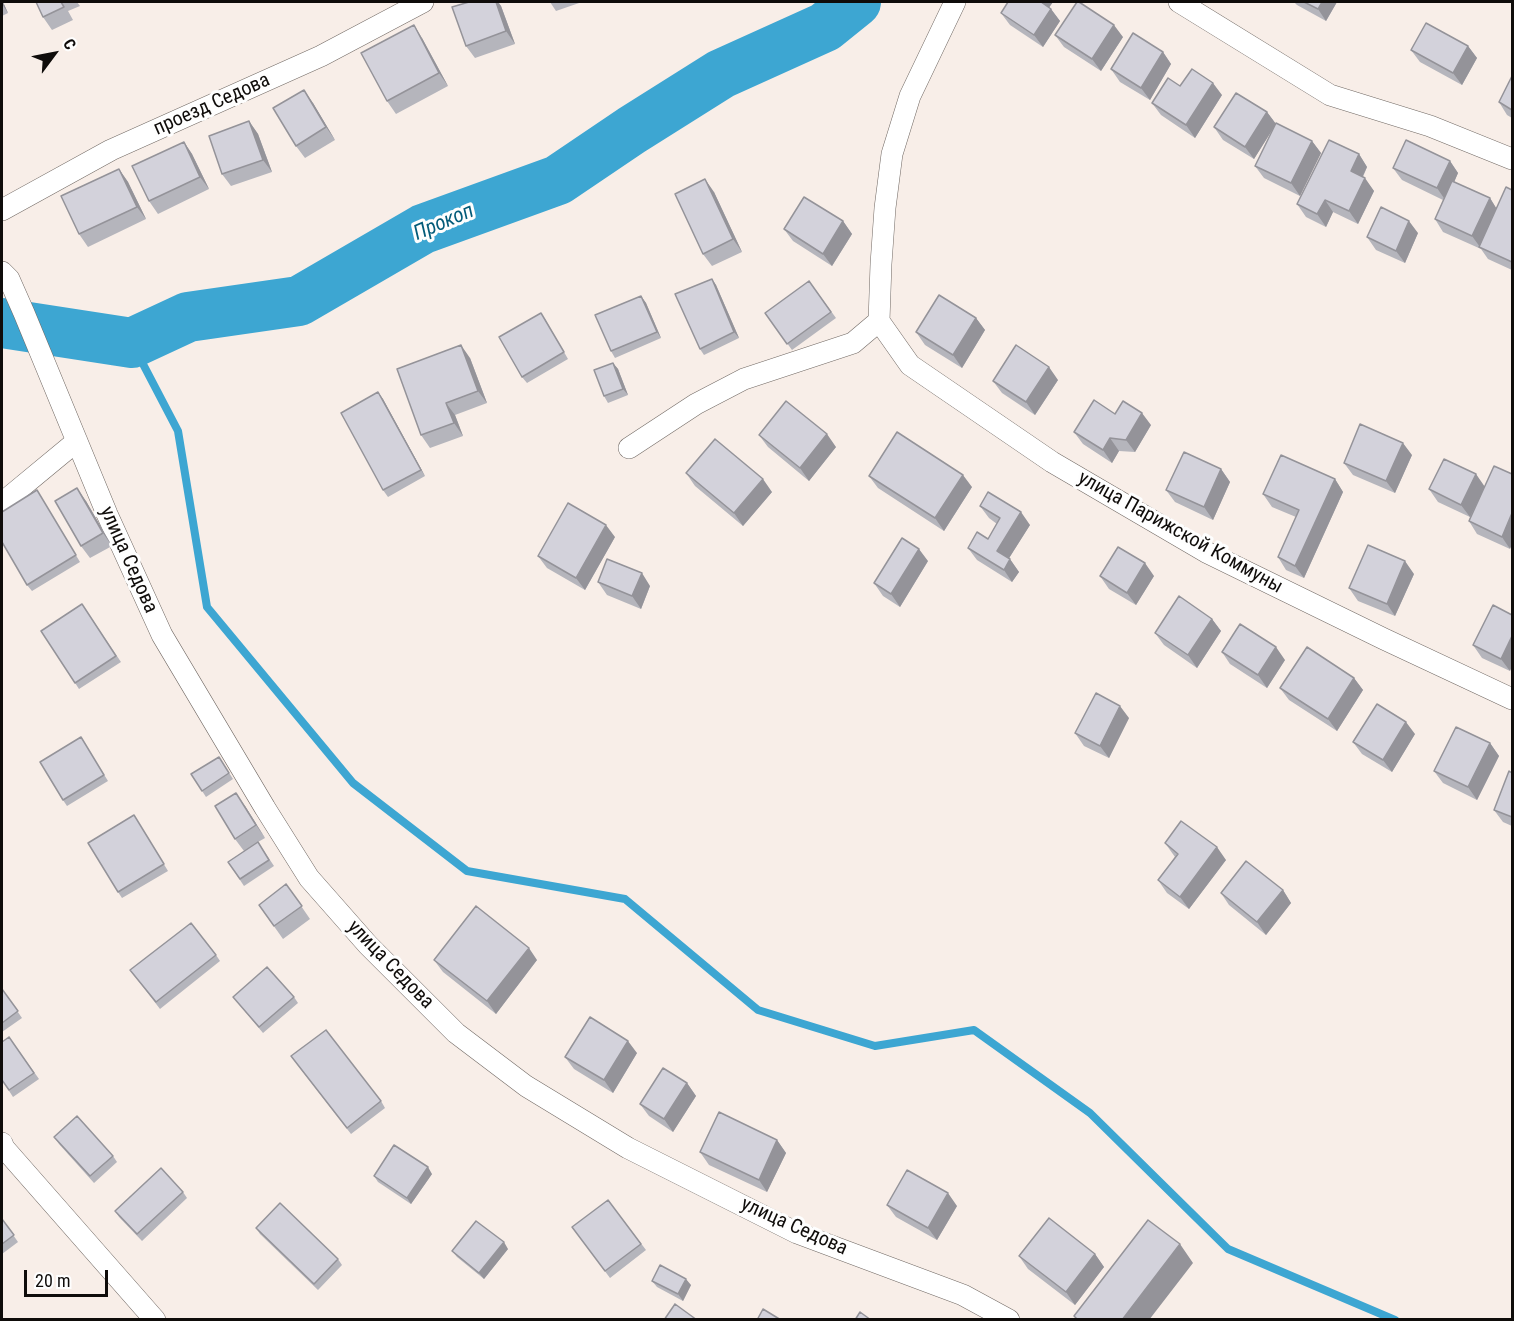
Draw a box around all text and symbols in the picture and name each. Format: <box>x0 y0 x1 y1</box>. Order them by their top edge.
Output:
north arrow <box>24 24 84 84</box>
text: С <box>59 35 80 53</box>
street label: проезд Седова <box>150 69 274 141</box>
water label: Прокоп <box>410 199 478 247</box>
street label: улица Парижской Коммуны <box>1073 467 1287 599</box>
street label: улица Седова <box>94 503 162 617</box>
street label: улица Седова <box>342 916 438 1014</box>
street label: улица Седова <box>737 1193 851 1261</box>
scale bar <box>27 1258 111 1296</box>
text: 20 m <box>35 1270 70 1291</box>

